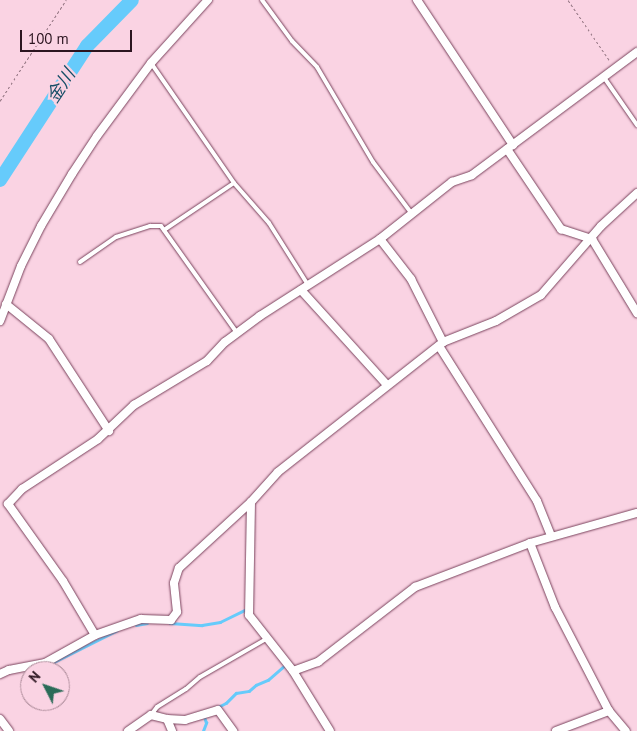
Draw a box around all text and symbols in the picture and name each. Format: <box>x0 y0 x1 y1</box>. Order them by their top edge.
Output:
scale bar <box>22 20 135 52</box>
text: 100 m <box>28 29 69 48</box>
water label: 金川 <box>42 65 80 107</box>
north arrow <box>20 661 70 711</box>
text: N <box>25 667 44 686</box>

